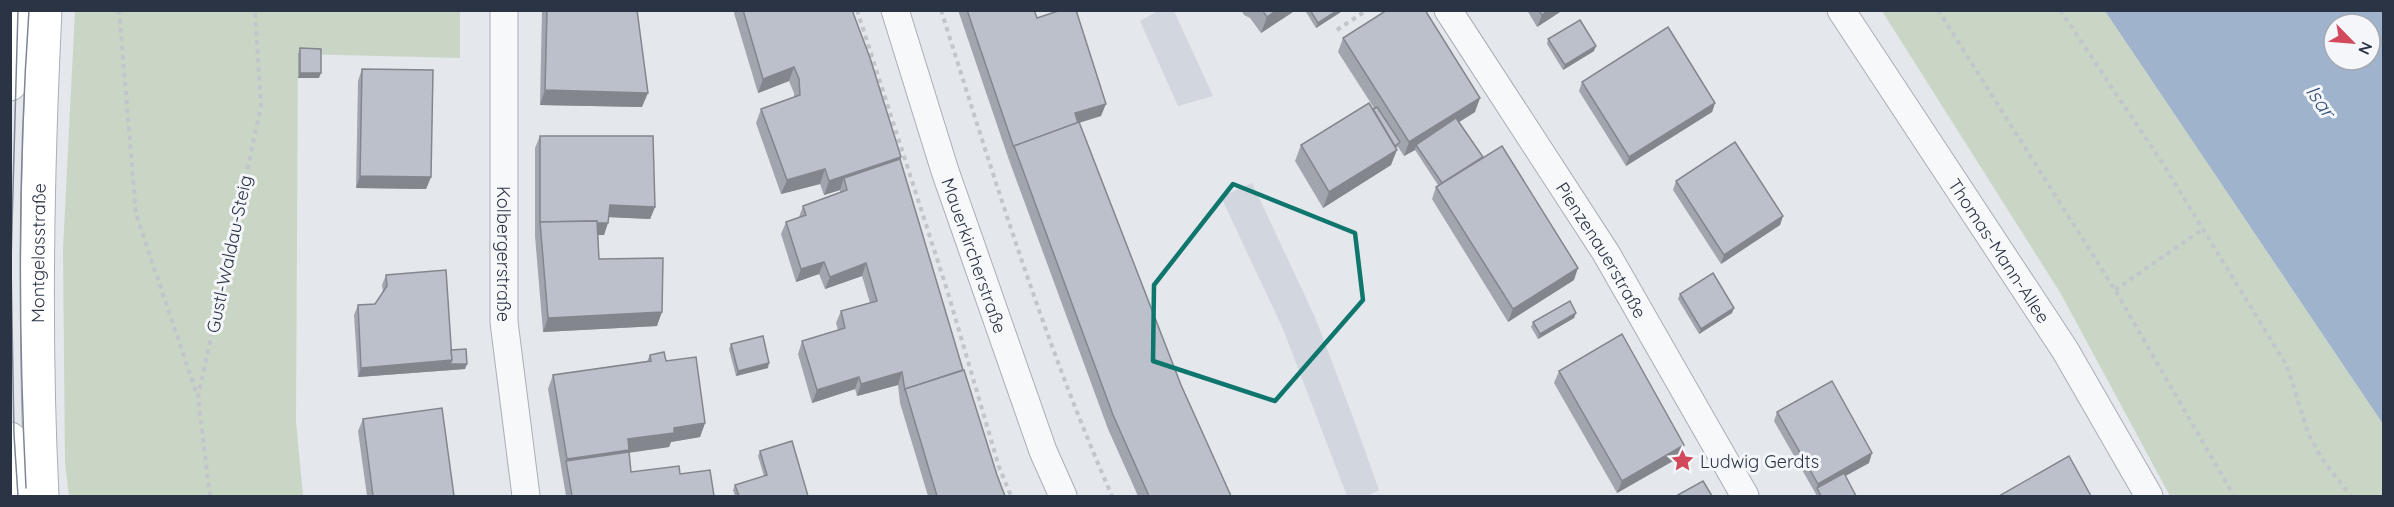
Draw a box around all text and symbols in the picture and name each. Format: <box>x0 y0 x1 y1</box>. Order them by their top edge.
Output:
north arrow <box>2322 12 2382 72</box>
text: N <box>2354 39 2377 58</box>
water label: Isar <box>2301 80 2342 124</box>
street label: Gustl-Waldau-Steig <box>201 173 257 335</box>
street label: Thomas-Mann-Allee <box>1943 174 2055 327</box>
street label: Mauerkircherstraße <box>937 175 1012 336</box>
street label: Pienzenauerstraße <box>1551 177 1652 322</box>
street label: Montgelasstraße <box>26 183 50 323</box>
street label: Kolbergerstraße <box>493 186 516 322</box>
place icon: Ludwig Gerdts <box>1669 448 1695 474</box>
place label: Ludwig Gerdts <box>1700 450 1819 473</box>

